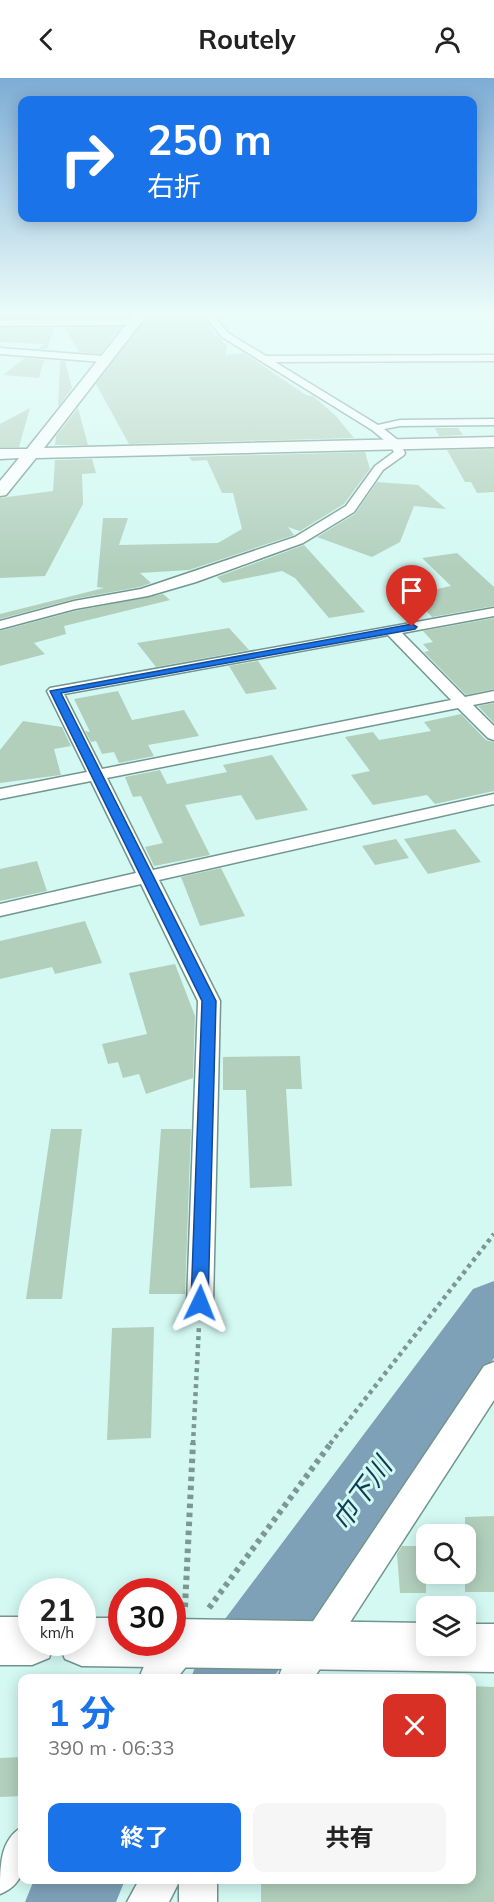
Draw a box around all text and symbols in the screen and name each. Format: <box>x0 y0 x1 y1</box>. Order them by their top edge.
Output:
text: Routely <box>198 22 296 56</box>
icon: back <box>30 23 63 56</box>
icon: person <box>431 23 464 56</box>
text: 250 m <box>147 113 272 166</box>
icon: right <box>48 120 126 198</box>
text: 右折 <box>147 169 201 203</box>
pin <box>386 565 437 627</box>
icon: arrive <box>395 574 428 607</box>
position arrow <box>168 1271 232 1335</box>
water label: 巾下川 <box>323 1448 400 1536</box>
map controls <box>416 1524 476 1656</box>
button: search <box>416 1524 476 1584</box>
speed limit sign: 30 <box>108 1578 186 1656</box>
text: 21 <box>39 1591 75 1629</box>
button: layers <box>416 1596 476 1656</box>
text: km/h <box>40 1623 74 1642</box>
text: 1 分 <box>48 1690 115 1735</box>
button: close <box>383 1694 446 1757</box>
text: 390 m · 06:33 <box>48 1735 174 1760</box>
button: 終了 <box>48 1803 241 1872</box>
button: 共有 <box>253 1803 446 1872</box>

